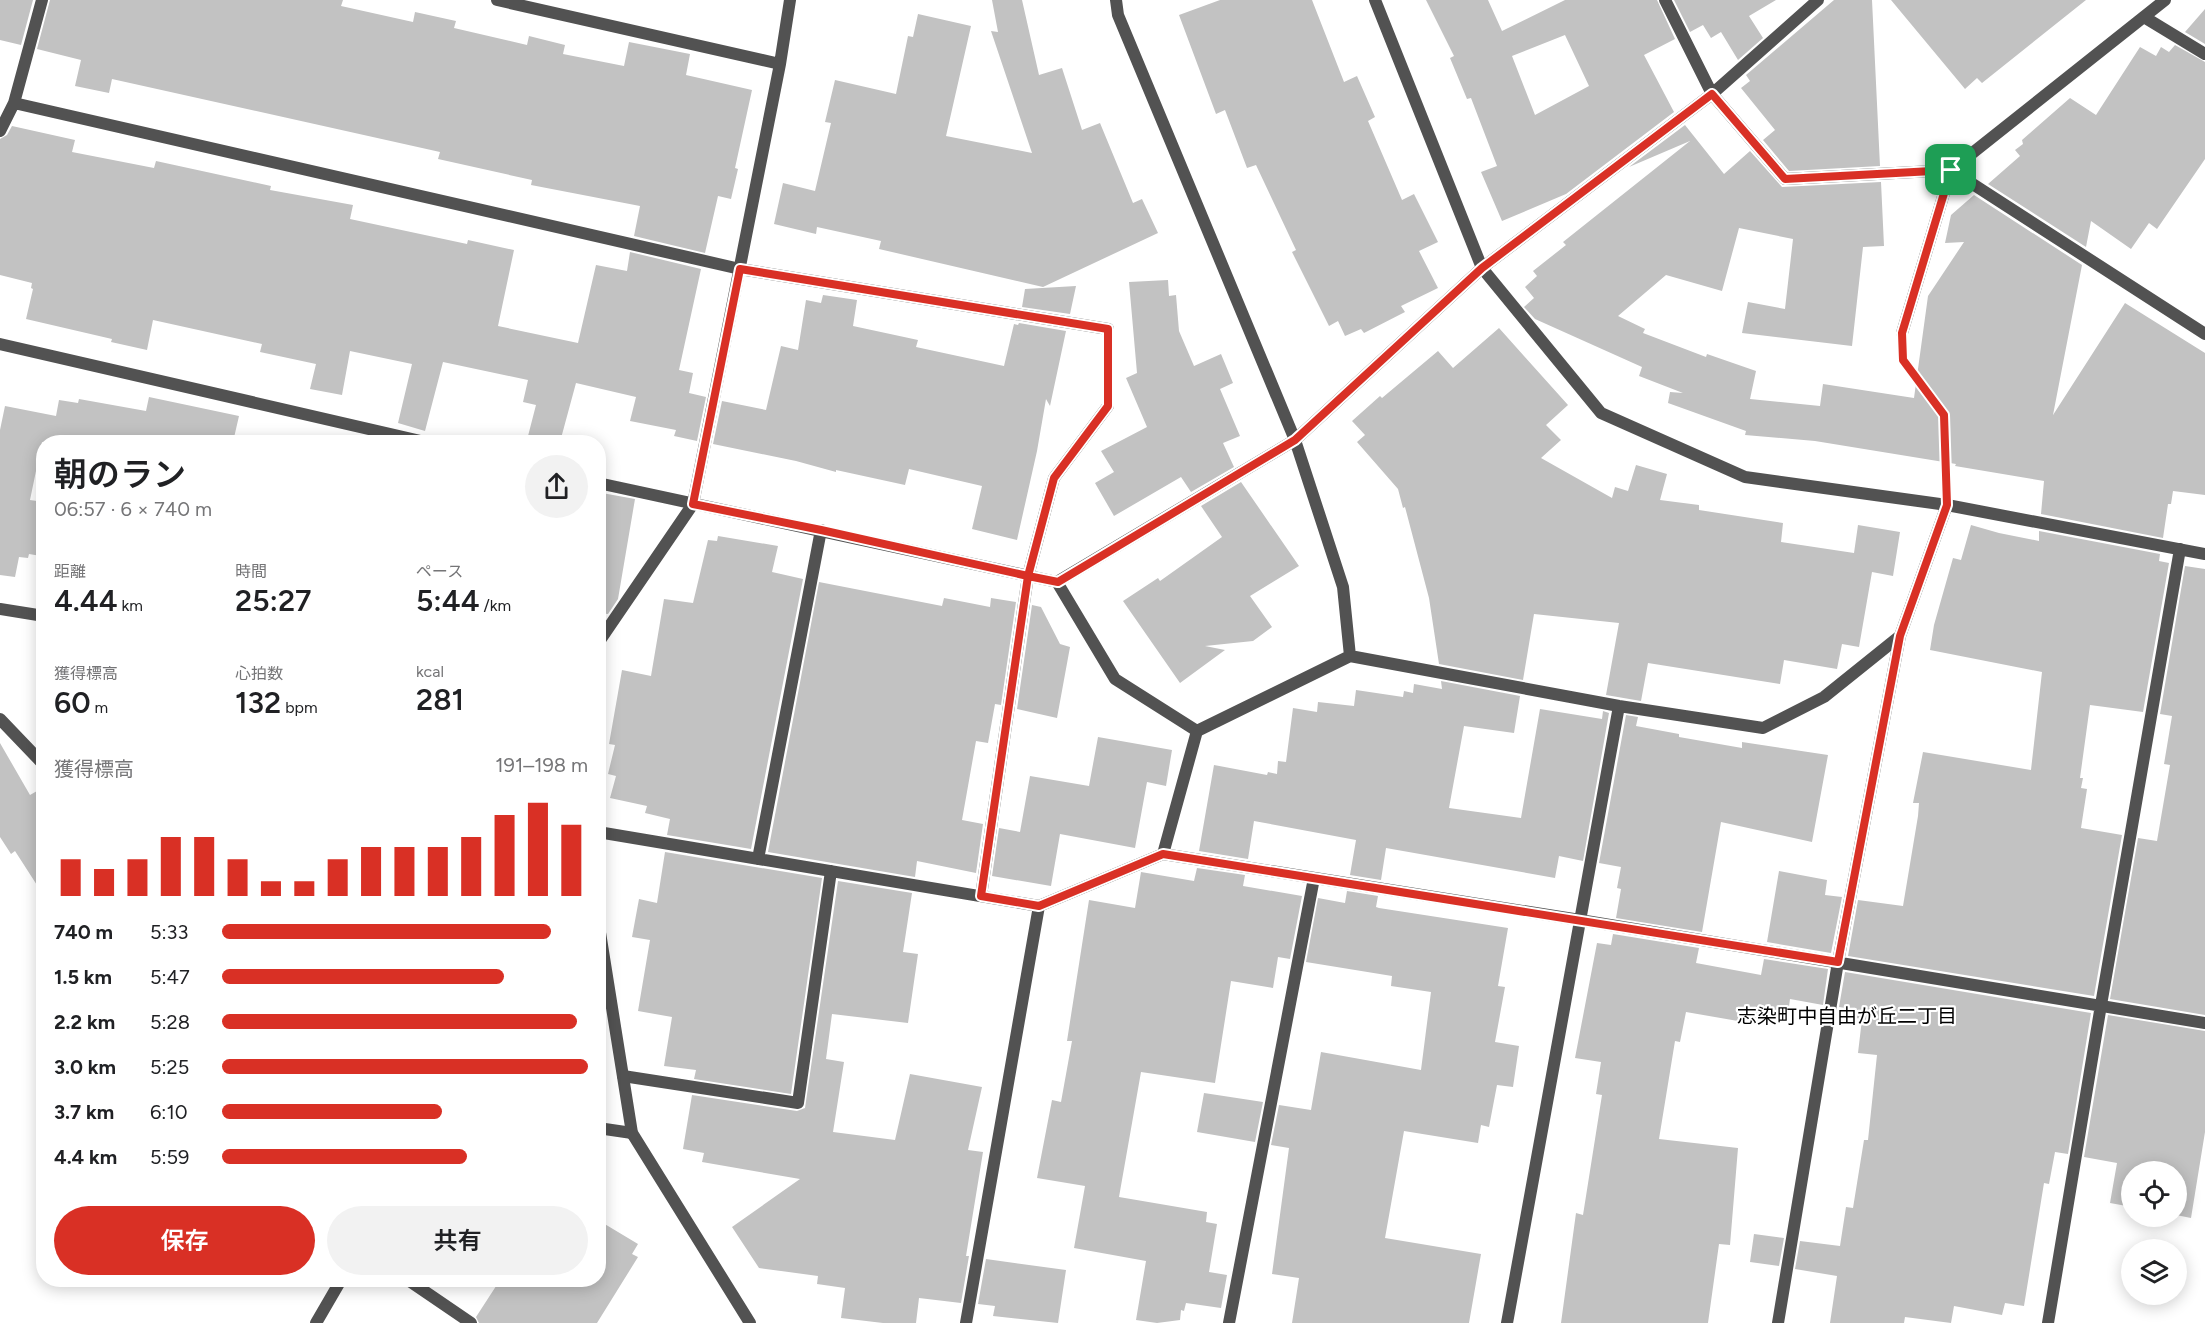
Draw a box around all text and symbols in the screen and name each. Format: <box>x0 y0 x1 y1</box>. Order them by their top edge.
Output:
pin <box>1925 144 1976 195</box>
icon: arrive <box>1934 153 1967 186</box>
text: 朝のラン <box>54 455 186 494</box>
button: share <box>525 455 588 518</box>
text: 06:57 · 6 × 740 m <box>54 497 212 521</box>
text: 距離 <box>54 562 86 581</box>
text: 時間 <box>235 562 267 581</box>
text: ペース <box>416 562 463 581</box>
text: 4.44 <box>54 582 117 619</box>
text: 25:27 <box>235 582 312 619</box>
text: 5:44 <box>416 582 479 619</box>
text: km <box>117 596 143 615</box>
text: /km <box>479 596 511 615</box>
text: kcal <box>416 662 444 681</box>
text: 獲得標高 <box>54 664 118 683</box>
text: 心拍数 <box>235 664 283 683</box>
text: 281 <box>416 681 464 718</box>
text: 60 <box>54 684 91 721</box>
text: 132 <box>235 684 281 721</box>
text: m <box>91 698 108 717</box>
text: bpm <box>281 698 318 717</box>
text: 191–198 m <box>495 753 588 777</box>
text: 獲得標高 <box>54 757 134 781</box>
text: 740 m <box>54 920 113 944</box>
text: 5:33 <box>150 920 188 944</box>
text: 1.5 km <box>54 965 112 989</box>
text: 5:47 <box>150 965 190 989</box>
district label: 志染町中自由が丘二丁目 <box>1737 1004 1957 1028</box>
text: 2.2 km <box>54 1010 115 1034</box>
text: 5:28 <box>150 1010 190 1034</box>
text: 3.0 km <box>54 1055 116 1079</box>
text: 5:25 <box>150 1055 189 1079</box>
text: 3.7 km <box>54 1100 114 1124</box>
text: 6:10 <box>150 1100 187 1124</box>
text: 4.4 km <box>54 1145 117 1169</box>
text: 5:59 <box>150 1145 189 1169</box>
map controls <box>2121 1161 2187 1305</box>
button: locate <box>2121 1161 2187 1227</box>
button: 保存 <box>54 1206 315 1275</box>
button: 共有 <box>327 1206 588 1275</box>
button: layers <box>2121 1239 2187 1305</box>

